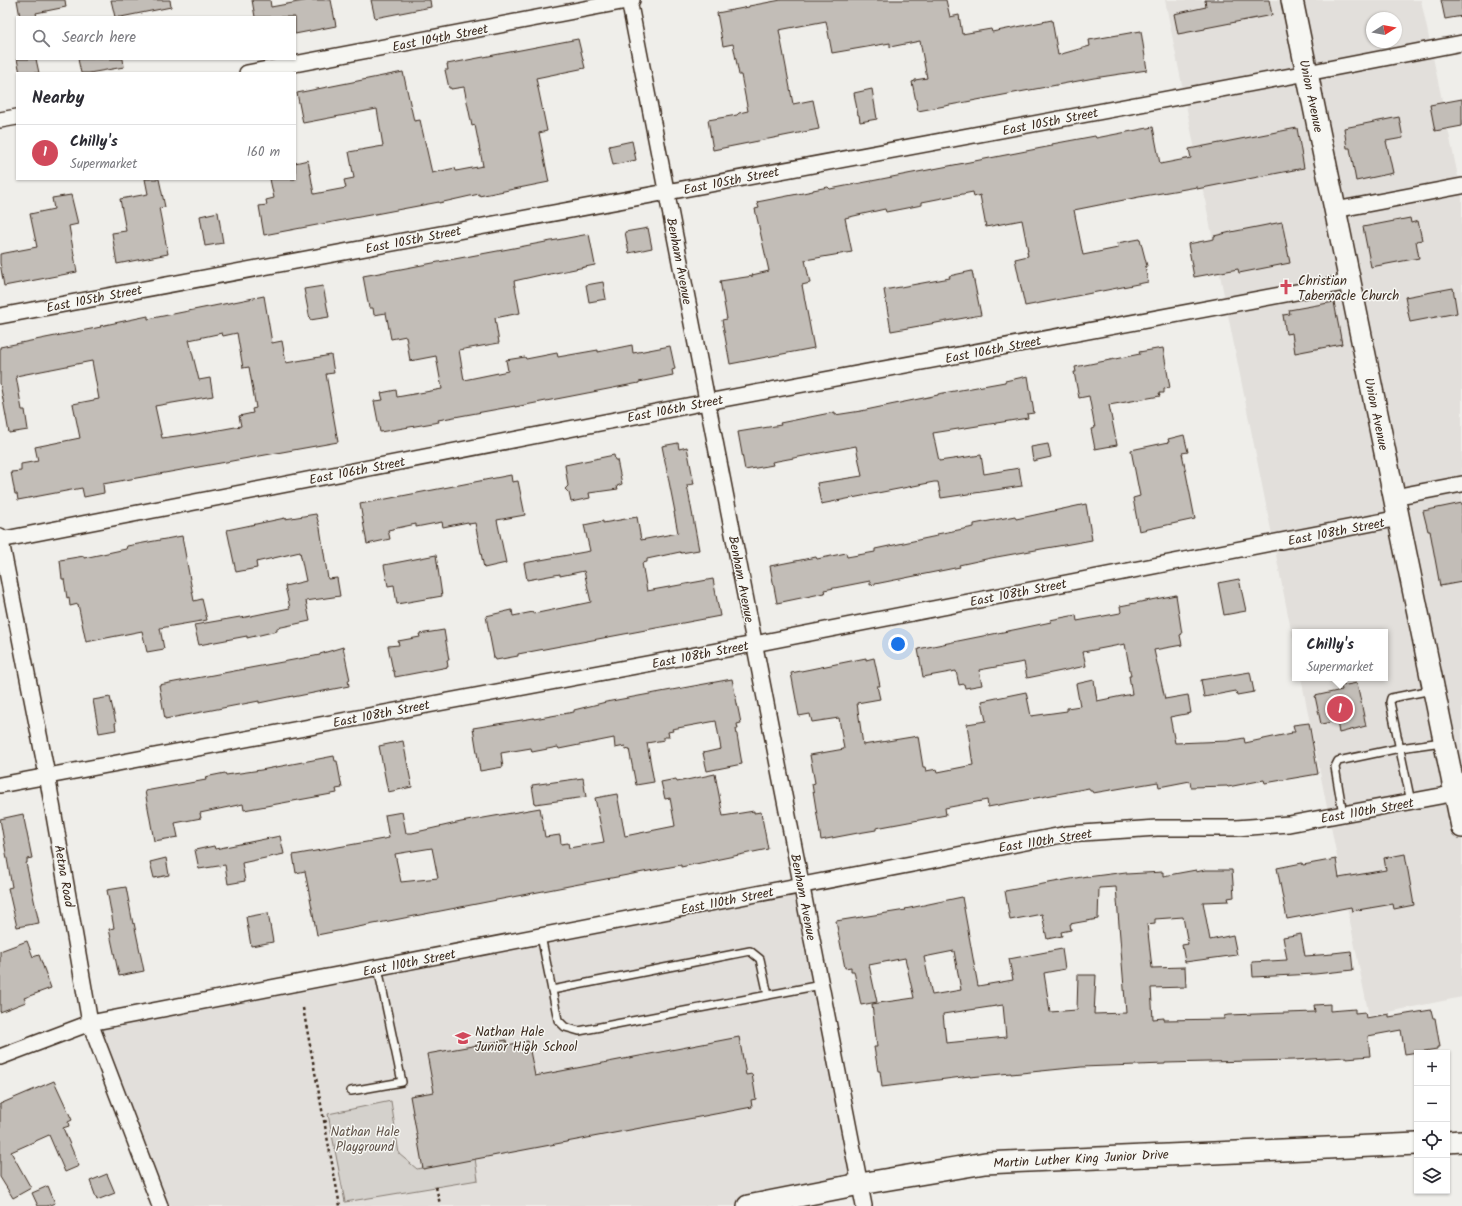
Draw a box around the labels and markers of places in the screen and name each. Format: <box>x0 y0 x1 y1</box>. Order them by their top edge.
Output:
place label: Christian Tabernacle Church <box>1298 271 1399 307</box>
church icon: Christian Tabernacle Church <box>1277 278 1295 296</box>
pin: 1 <box>1327 694 1353 724</box>
place label: Nathan Hale Junior High School <box>475 1022 578 1058</box>
school or university icon: Nathan Hale Junior High School <box>454 1029 472 1047</box>

